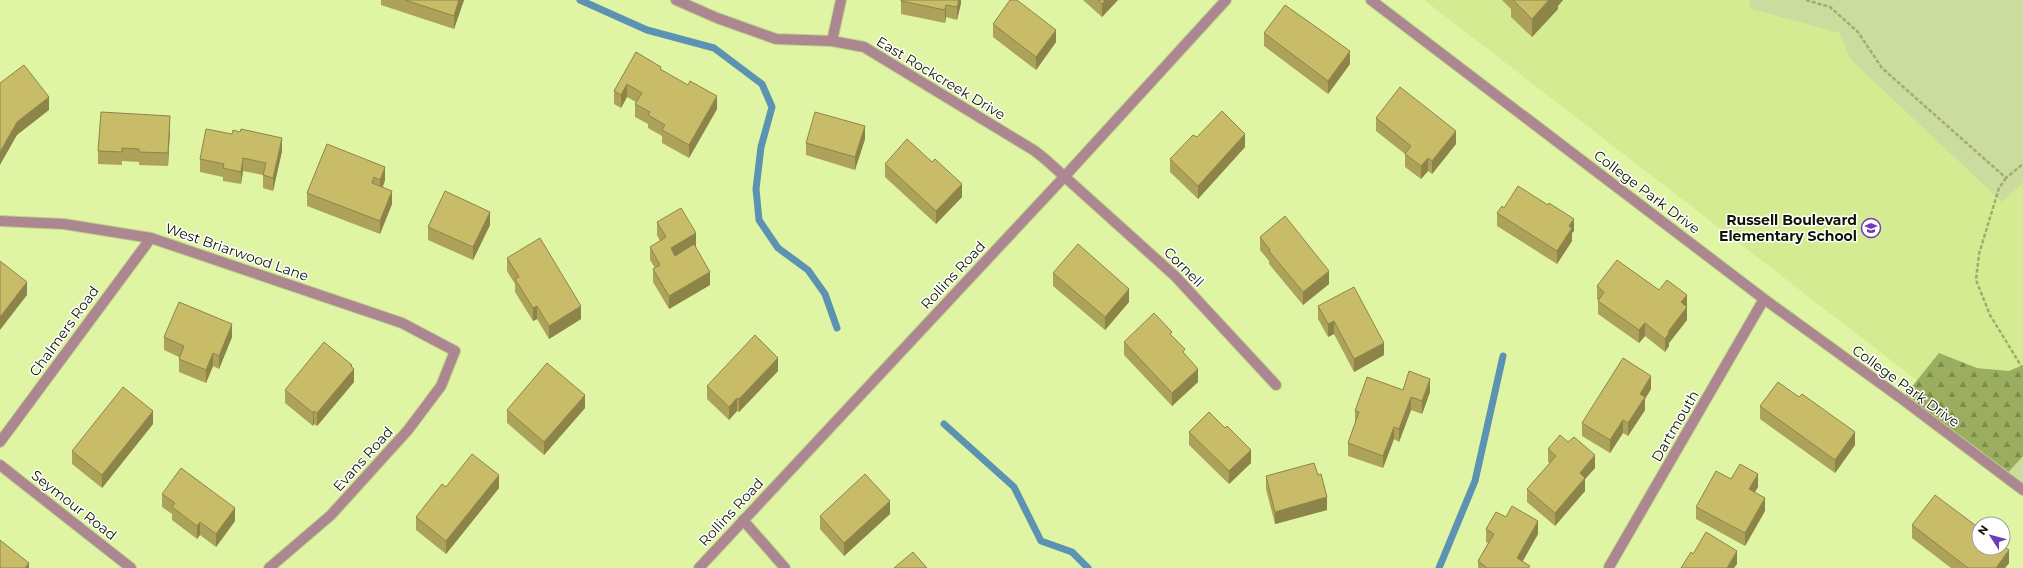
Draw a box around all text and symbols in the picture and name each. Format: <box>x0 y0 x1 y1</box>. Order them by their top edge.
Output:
street label: East Rockcreek Drive <box>873 32 1009 124</box>
street label: College Park Drive <box>1590 146 1704 238</box>
place label: Russell Boulevard Elementary School <box>1719 211 1857 245</box>
school or university icon: Russell Boulevard Elementary School <box>1860 217 1882 239</box>
street label: West Briarwood Lane <box>163 219 311 285</box>
street label: Rollins Road <box>917 237 989 313</box>
street label: Cornell <box>1160 243 1208 291</box>
street label: Chalmers Road <box>25 282 103 380</box>
street label: College Park Drive <box>1849 341 1963 431</box>
street label: Dartmouth <box>1647 387 1703 465</box>
street label: Evans Road <box>329 423 397 495</box>
street label: Seymour Road <box>28 466 120 544</box>
street label: Rollins Road <box>695 474 767 550</box>
north arrow <box>1971 516 2011 556</box>
text: N <box>1975 522 1991 538</box>

